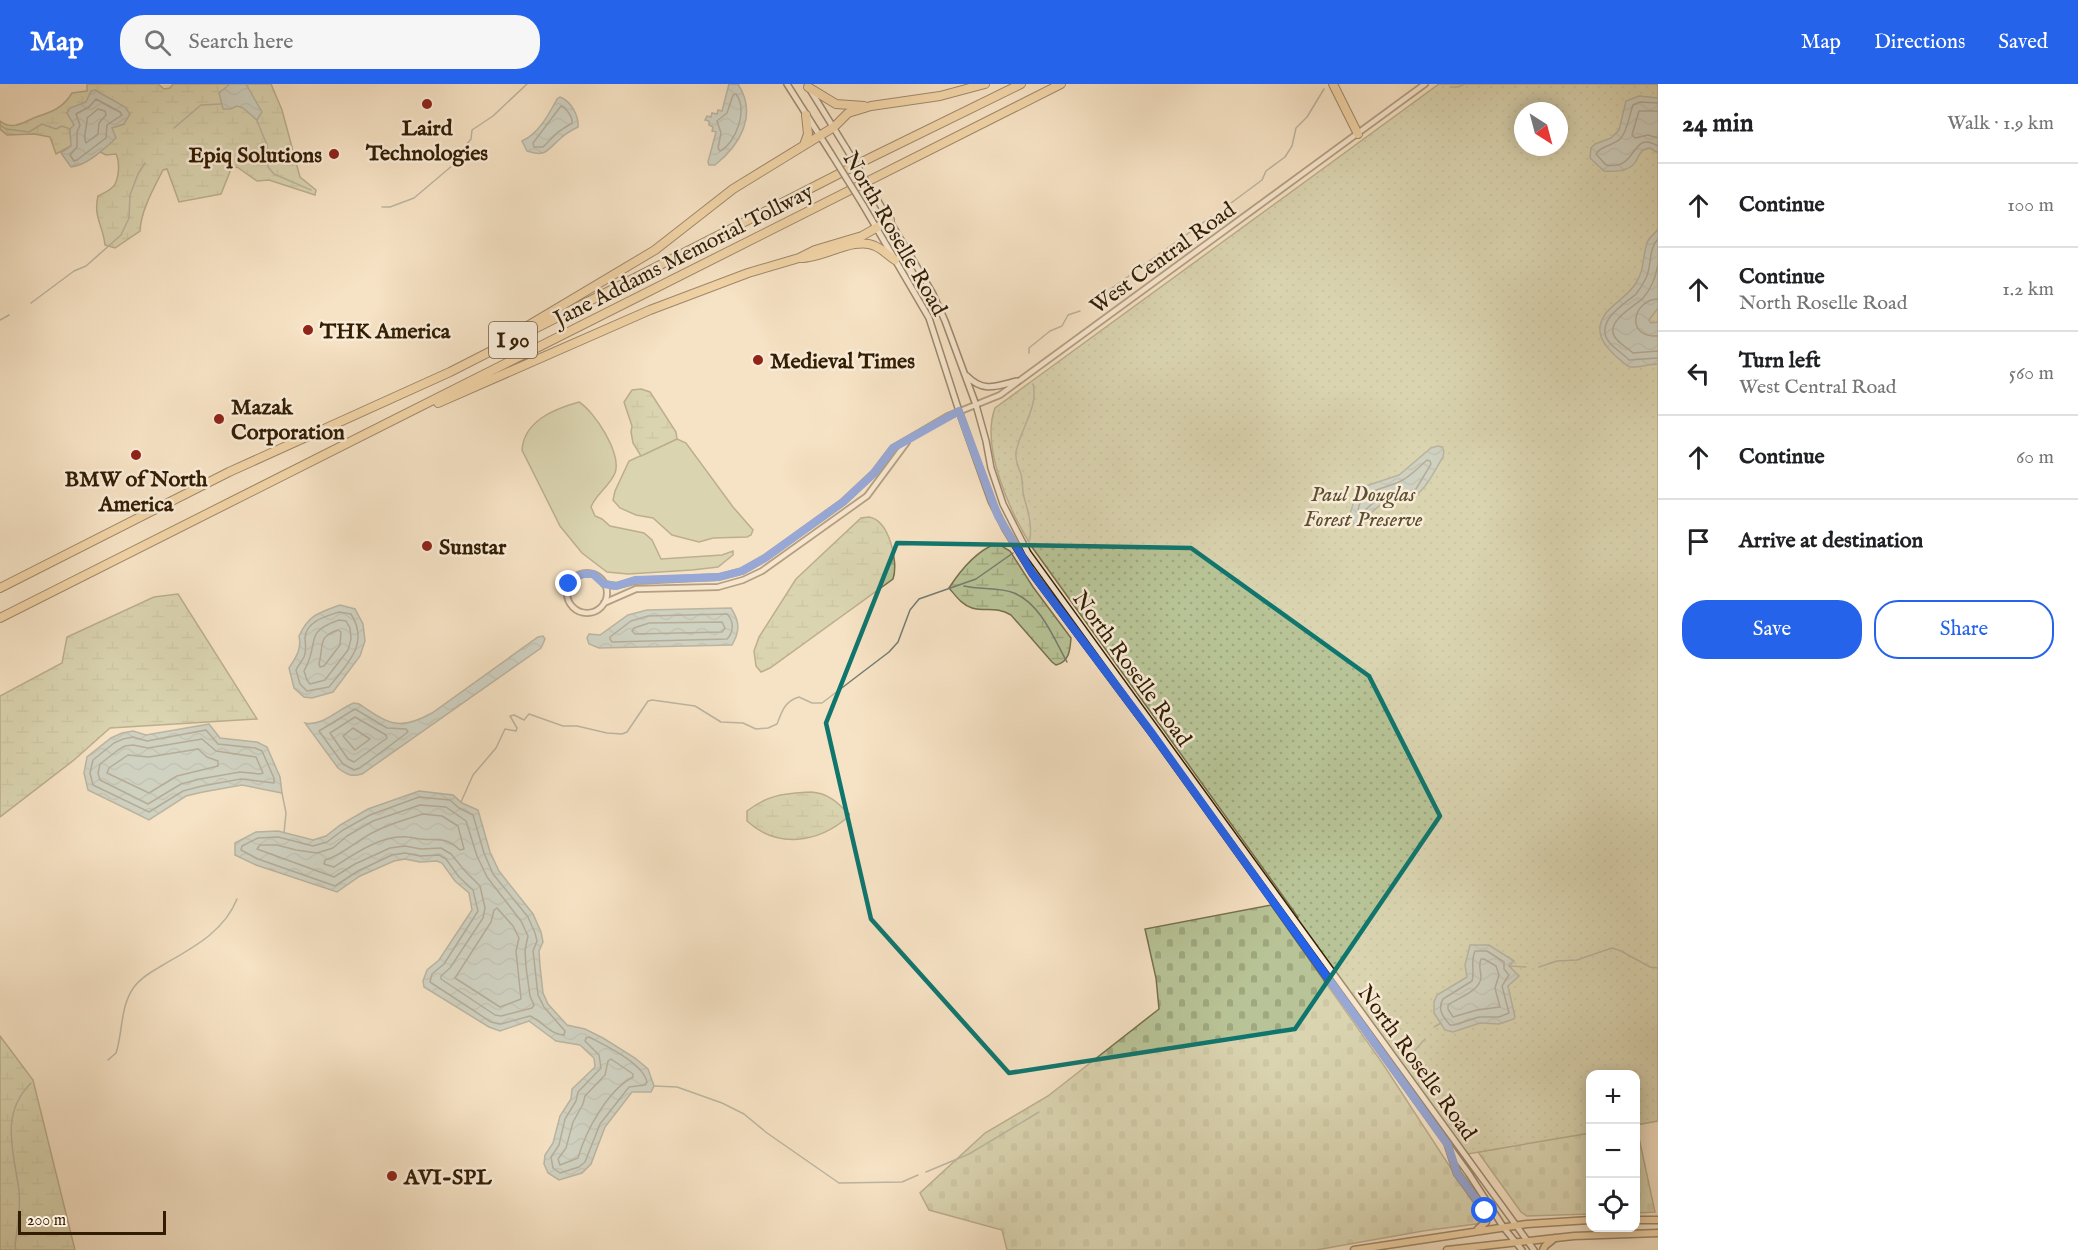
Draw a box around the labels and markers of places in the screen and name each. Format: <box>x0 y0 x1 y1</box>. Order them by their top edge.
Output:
marker: Laird Technologies <box>420 97 434 111</box>
place label: Laird Technologies <box>365 115 488 168</box>
place label: Epiq Solutions <box>188 142 322 170</box>
marker: Epiq Solutions <box>327 147 341 161</box>
place label: THK America <box>319 318 451 346</box>
marker: THK America <box>301 323 315 337</box>
place label: Medieval Times <box>770 348 915 376</box>
marker: Medieval Times <box>751 353 765 367</box>
place label: Mazak Corporation <box>231 394 345 447</box>
marker: Mazak Corporation <box>212 412 226 426</box>
marker: BMW of North America <box>129 448 143 462</box>
place label: BMW of North America <box>64 466 208 519</box>
place label: Sunstar <box>439 534 507 562</box>
marker: Sunstar <box>420 539 434 553</box>
place label: AVI-SPL <box>403 1164 493 1192</box>
marker: AVI-SPL <box>385 1169 399 1183</box>

